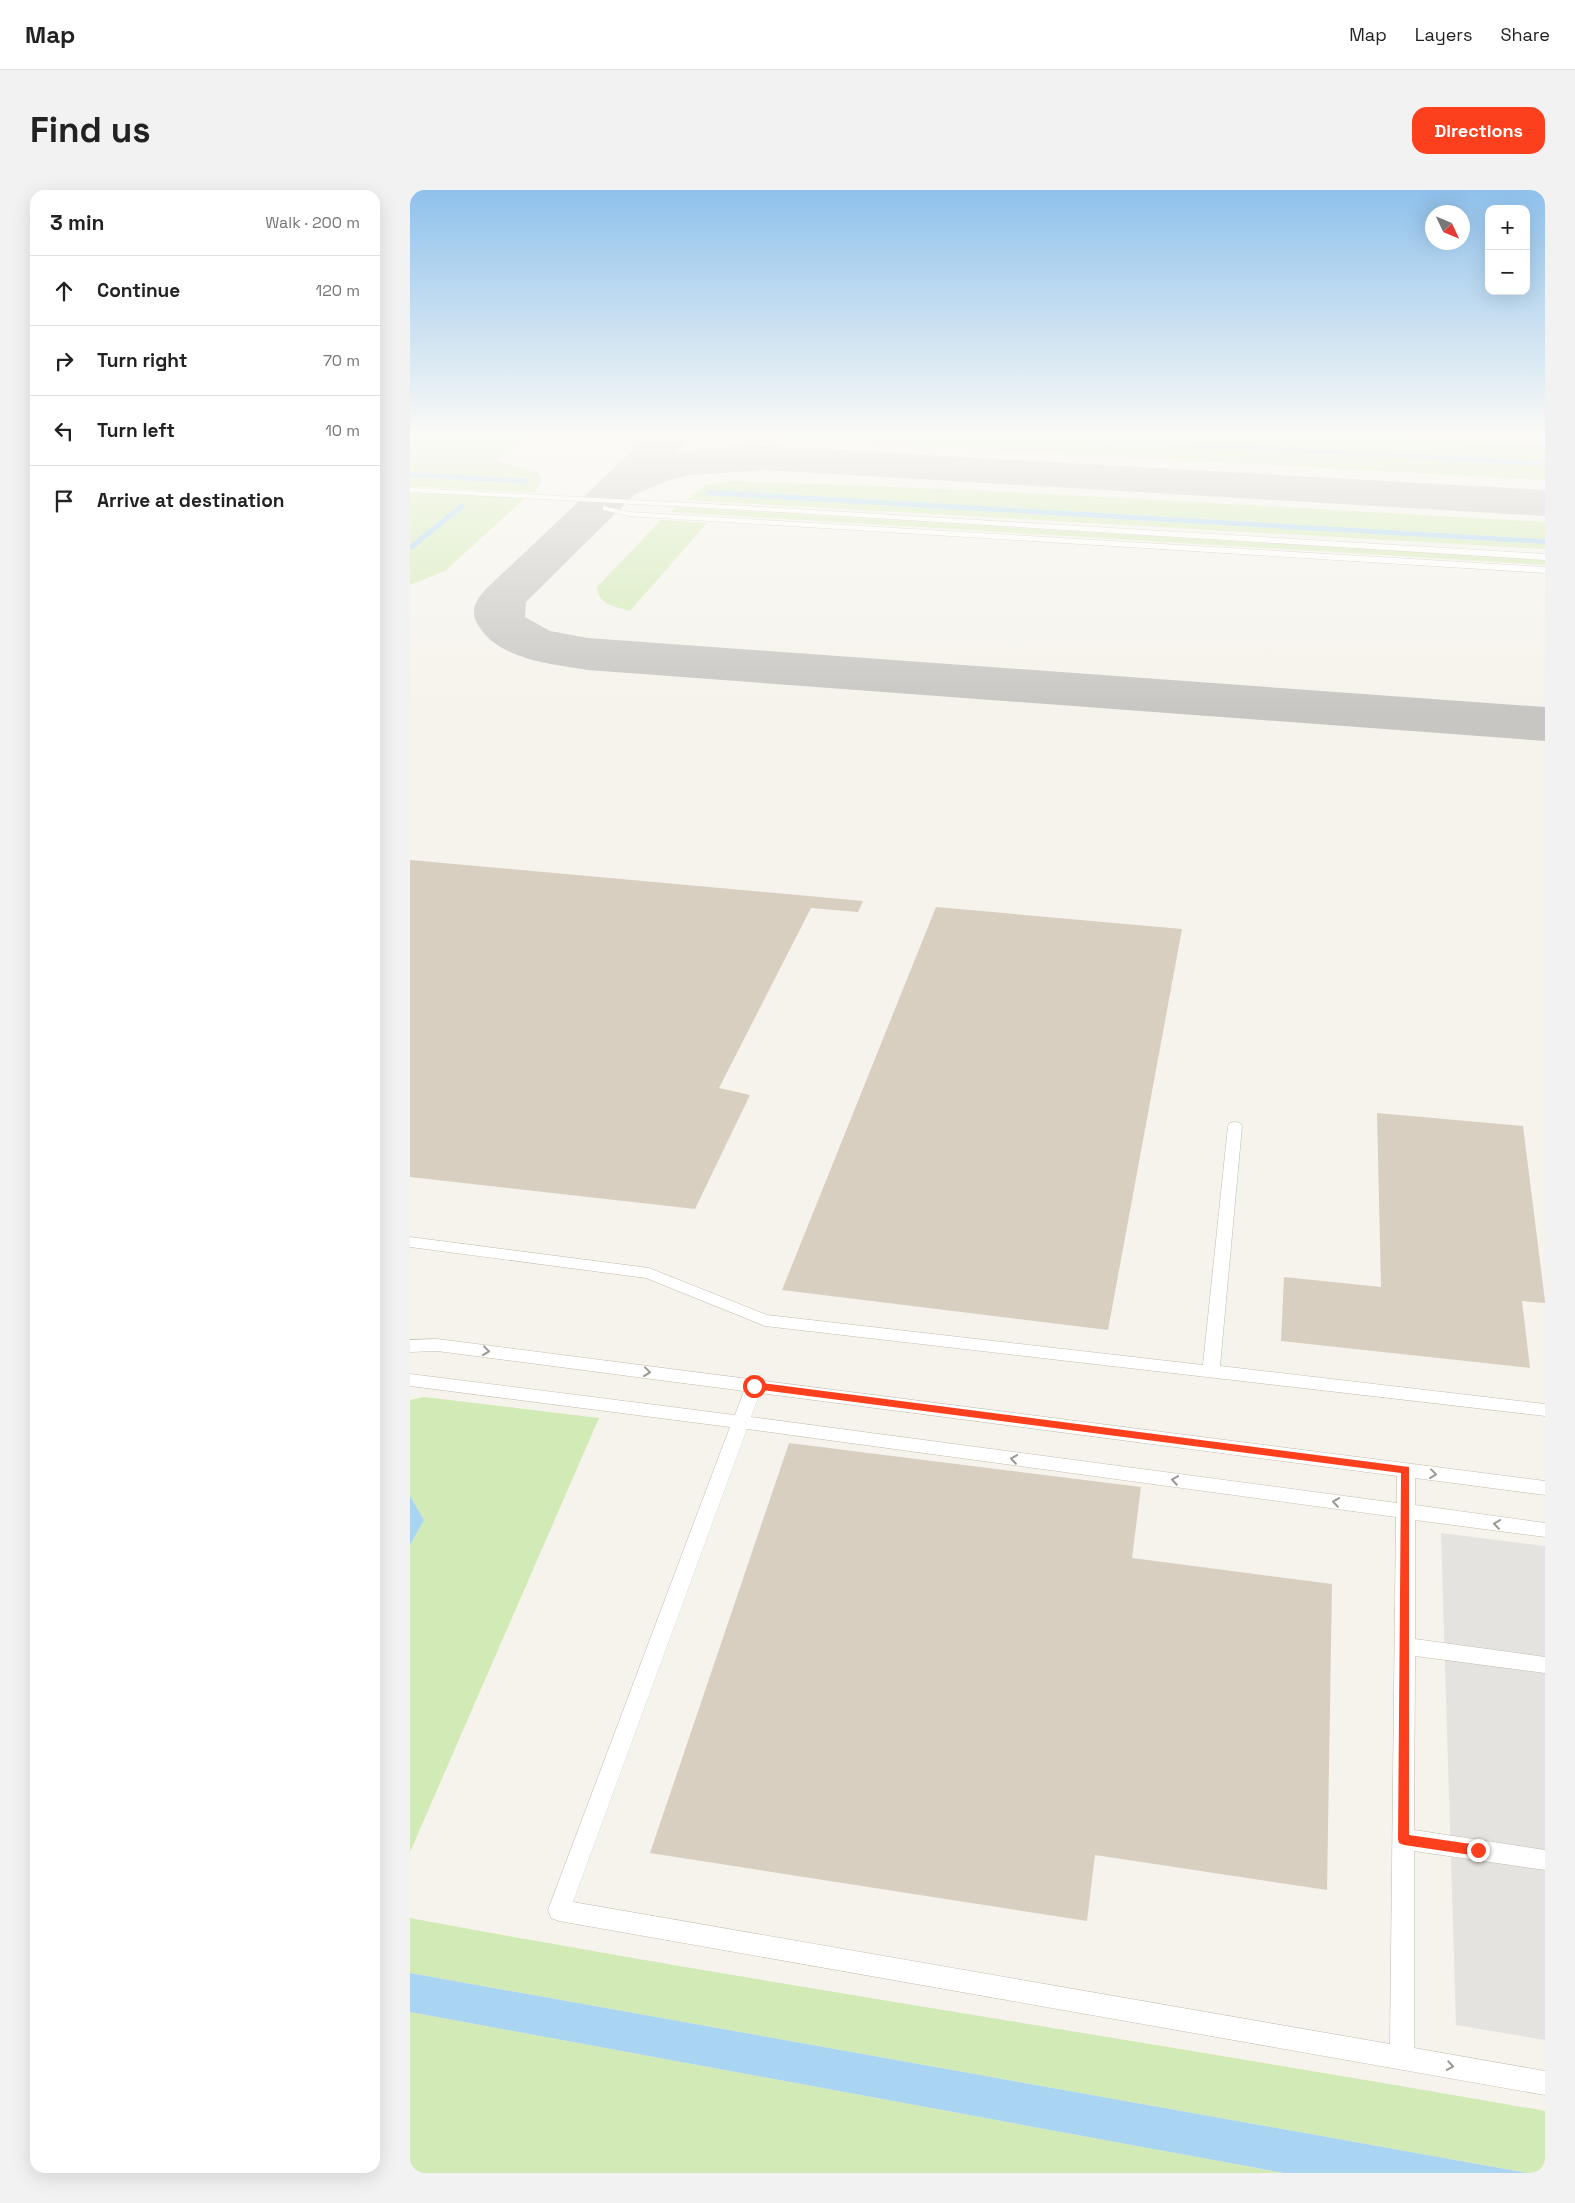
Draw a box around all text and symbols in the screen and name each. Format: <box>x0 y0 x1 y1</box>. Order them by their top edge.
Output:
text: Map <box>25 19 75 50</box>
text: Map <box>1349 23 1387 46</box>
text: Layers <box>1415 23 1472 46</box>
text: Share <box>1500 23 1550 46</box>
button: Directions <box>1412 107 1545 154</box>
text: Find us <box>30 108 151 152</box>
north arrow <box>1425 205 1470 250</box>
map controls <box>1485 205 1530 295</box>
button: + <box>1485 205 1530 250</box>
text: 3 min <box>50 209 105 236</box>
text: Walk · 200 m <box>265 212 360 233</box>
button: − <box>1485 250 1530 295</box>
icon: ahead <box>50 277 78 305</box>
text: Continue <box>97 278 180 303</box>
text: 120 m <box>316 280 360 301</box>
icon: right <box>50 347 78 375</box>
text: Turn right <box>97 348 187 373</box>
text: 70 m <box>323 350 360 371</box>
icon: left <box>50 417 78 445</box>
text: Turn left <box>97 418 175 443</box>
text: 10 m <box>325 420 360 441</box>
icon: arrive <box>50 487 78 515</box>
text: Arrive at destination <box>97 488 285 513</box>
one-way arrow <box>481 1346 490 1356</box>
one-way arrow <box>643 1366 651 1377</box>
route start <box>743 1375 766 1398</box>
one-way arrow <box>1009 1454 1018 1464</box>
one-way arrow <box>1429 1468 1437 1478</box>
one-way arrow <box>1170 1475 1178 1486</box>
one-way arrow <box>1331 1497 1339 1508</box>
one-way arrow <box>1492 1519 1500 1530</box>
route end <box>1467 1839 1490 1862</box>
one-way arrow <box>1446 2061 1454 2071</box>

